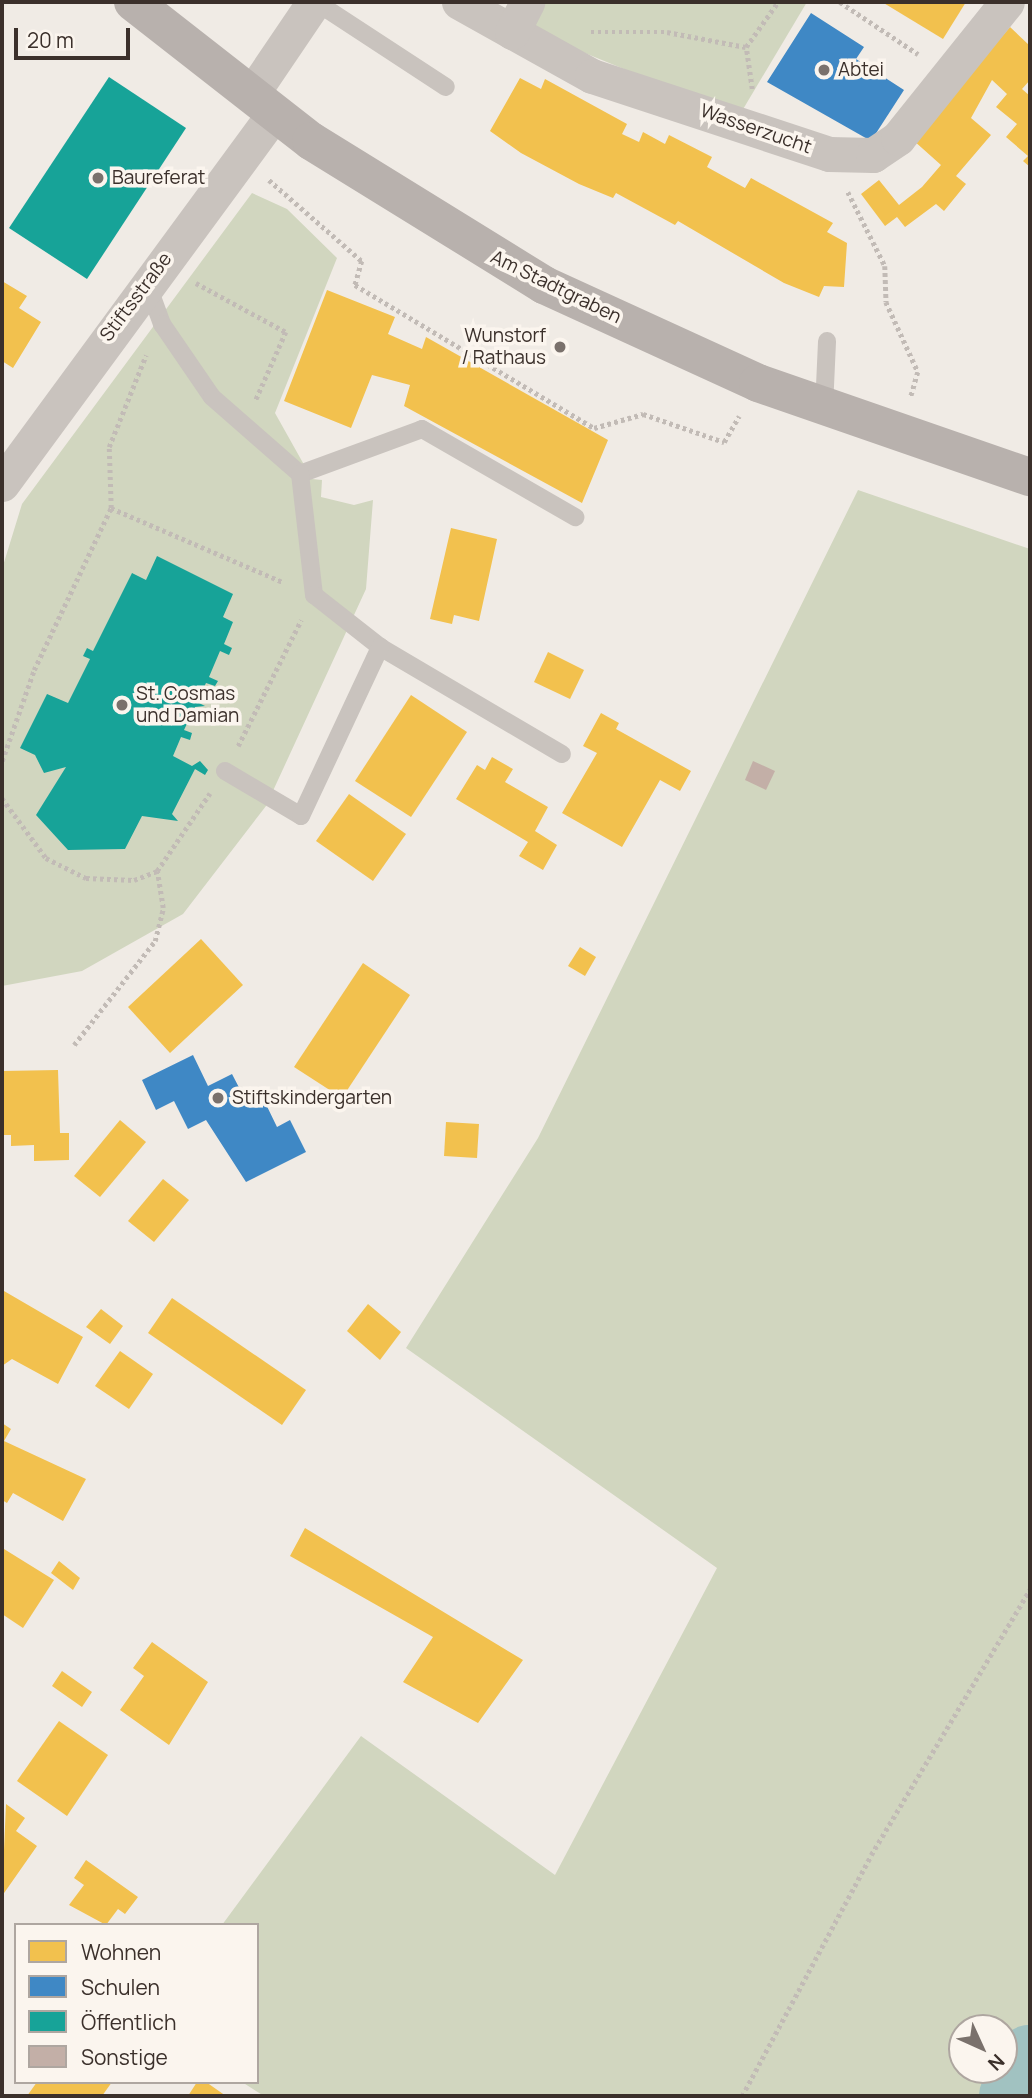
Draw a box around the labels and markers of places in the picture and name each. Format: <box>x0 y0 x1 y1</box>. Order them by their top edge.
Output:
place label: Abtei <box>838 59 884 81</box>
marker: Abtei <box>816 62 832 78</box>
place label: Baureferat <box>112 167 205 189</box>
marker: Baureferat <box>90 170 106 186</box>
place label: Wunstorf / Rathaus <box>462 325 546 369</box>
marker: Wunstorf / Rathaus <box>552 339 568 355</box>
place label: St. Cosmas und Damian <box>136 683 239 727</box>
marker: St. Cosmas und Damian <box>114 697 130 713</box>
place label: Stiftskindergarten <box>232 1087 392 1109</box>
marker: Stiftskindergarten <box>210 1090 226 1106</box>

